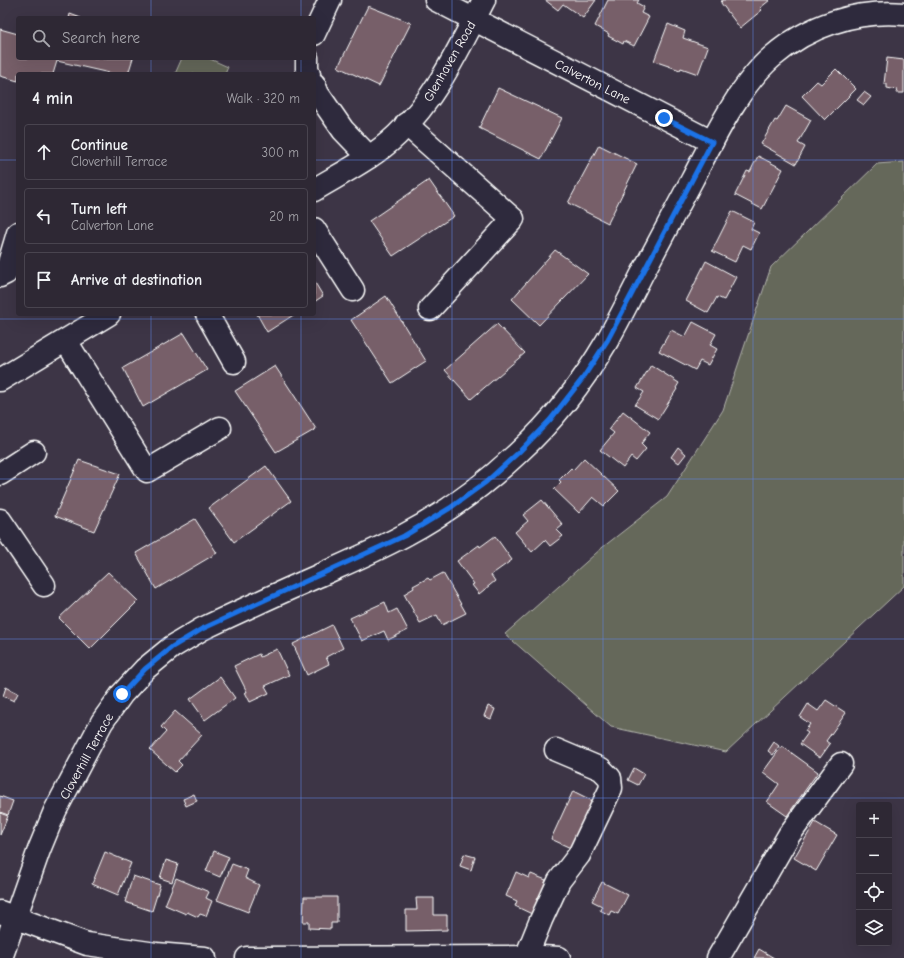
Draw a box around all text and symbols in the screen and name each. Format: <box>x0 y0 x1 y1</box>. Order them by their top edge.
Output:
search box <box>16 16 316 60</box>
street label: Glenhaven Road <box>420 18 479 104</box>
icon: search <box>30 27 52 49</box>
text: Search here <box>62 29 140 47</box>
street label: Calverton Lane <box>552 56 634 107</box>
text: 4 min <box>32 89 73 108</box>
text: Walk · 320 m <box>226 91 300 106</box>
route end <box>655 109 673 127</box>
text: Continue <box>71 136 128 154</box>
icon: ahead <box>33 141 55 163</box>
text: 300 m <box>261 145 299 160</box>
text: Cloverhill Terrace <box>71 154 167 169</box>
text: Turn left <box>71 200 127 218</box>
icon: left <box>33 205 55 227</box>
text: 20 m <box>269 209 299 224</box>
text: Calverton Lane <box>71 218 154 233</box>
icon: arrive <box>33 269 55 291</box>
text: Arrive at destination <box>71 271 202 289</box>
route start <box>113 685 131 703</box>
street label: Cloverhill Terrace <box>57 710 117 802</box>
map controls <box>856 802 892 946</box>
button: + <box>856 802 892 838</box>
button: − <box>856 838 892 874</box>
button: locate <box>856 874 892 910</box>
button: layers <box>856 910 892 946</box>

